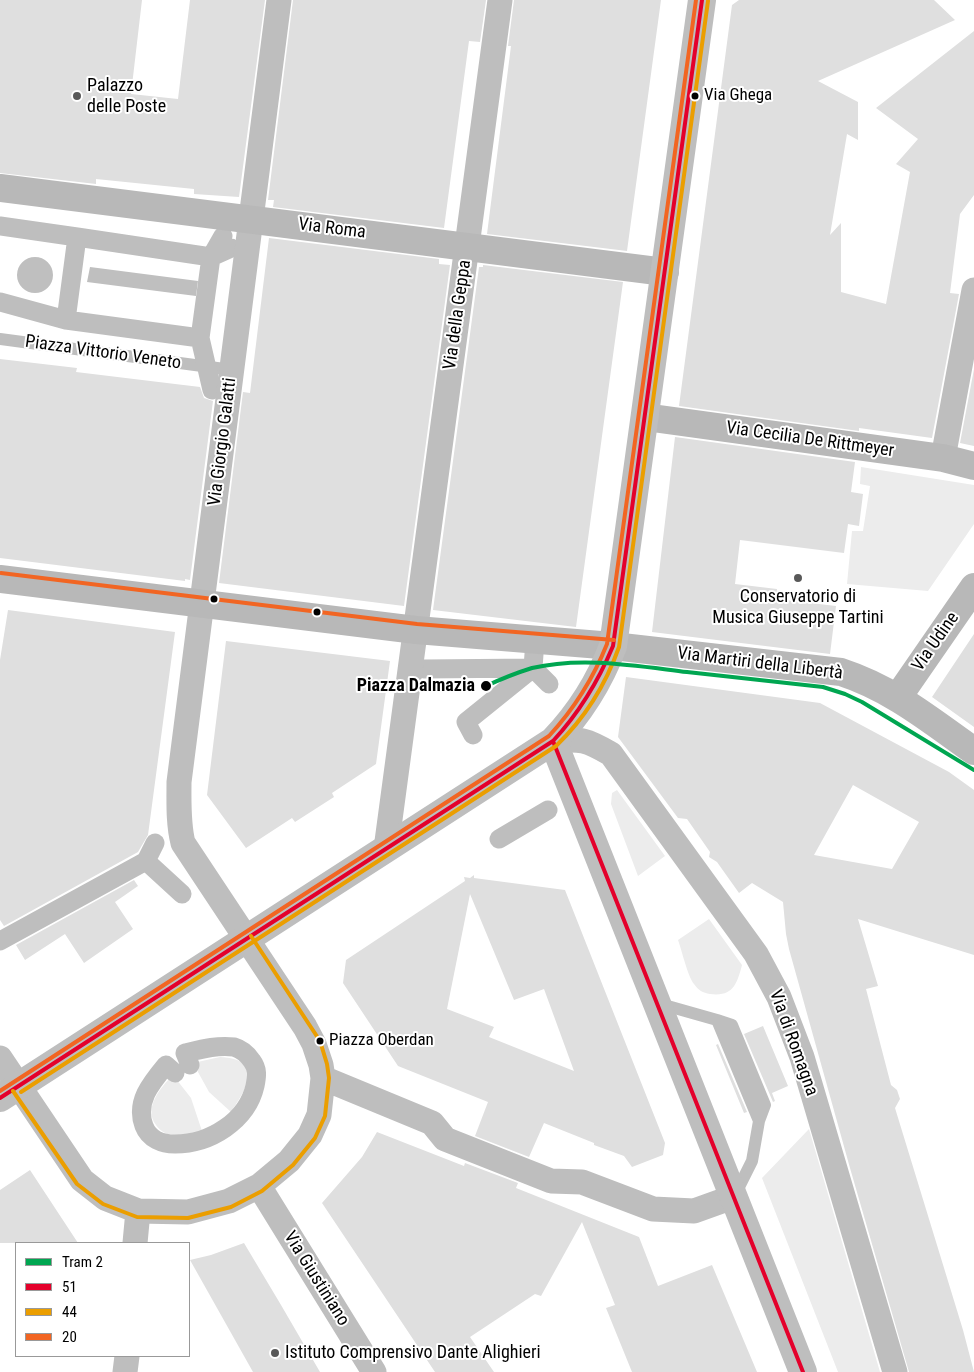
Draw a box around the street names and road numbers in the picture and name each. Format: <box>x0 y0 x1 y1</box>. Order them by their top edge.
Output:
street label: Via Roma <box>297 214 367 244</box>
street label: Via della Geppa <box>440 259 476 371</box>
street label: Piazza Vittorio Veneto <box>24 331 182 375</box>
street label: Via Giorgio Galatti <box>204 377 242 507</box>
street label: Via Cecilia De Rittmeyer <box>725 418 895 462</box>
street label: Via Udine <box>908 608 964 676</box>
street label: Via Martiri della Libertà <box>676 643 844 685</box>
street label: Via di Romagna <box>764 987 822 1099</box>
street label: Via Giustiniano <box>278 1228 354 1330</box>

